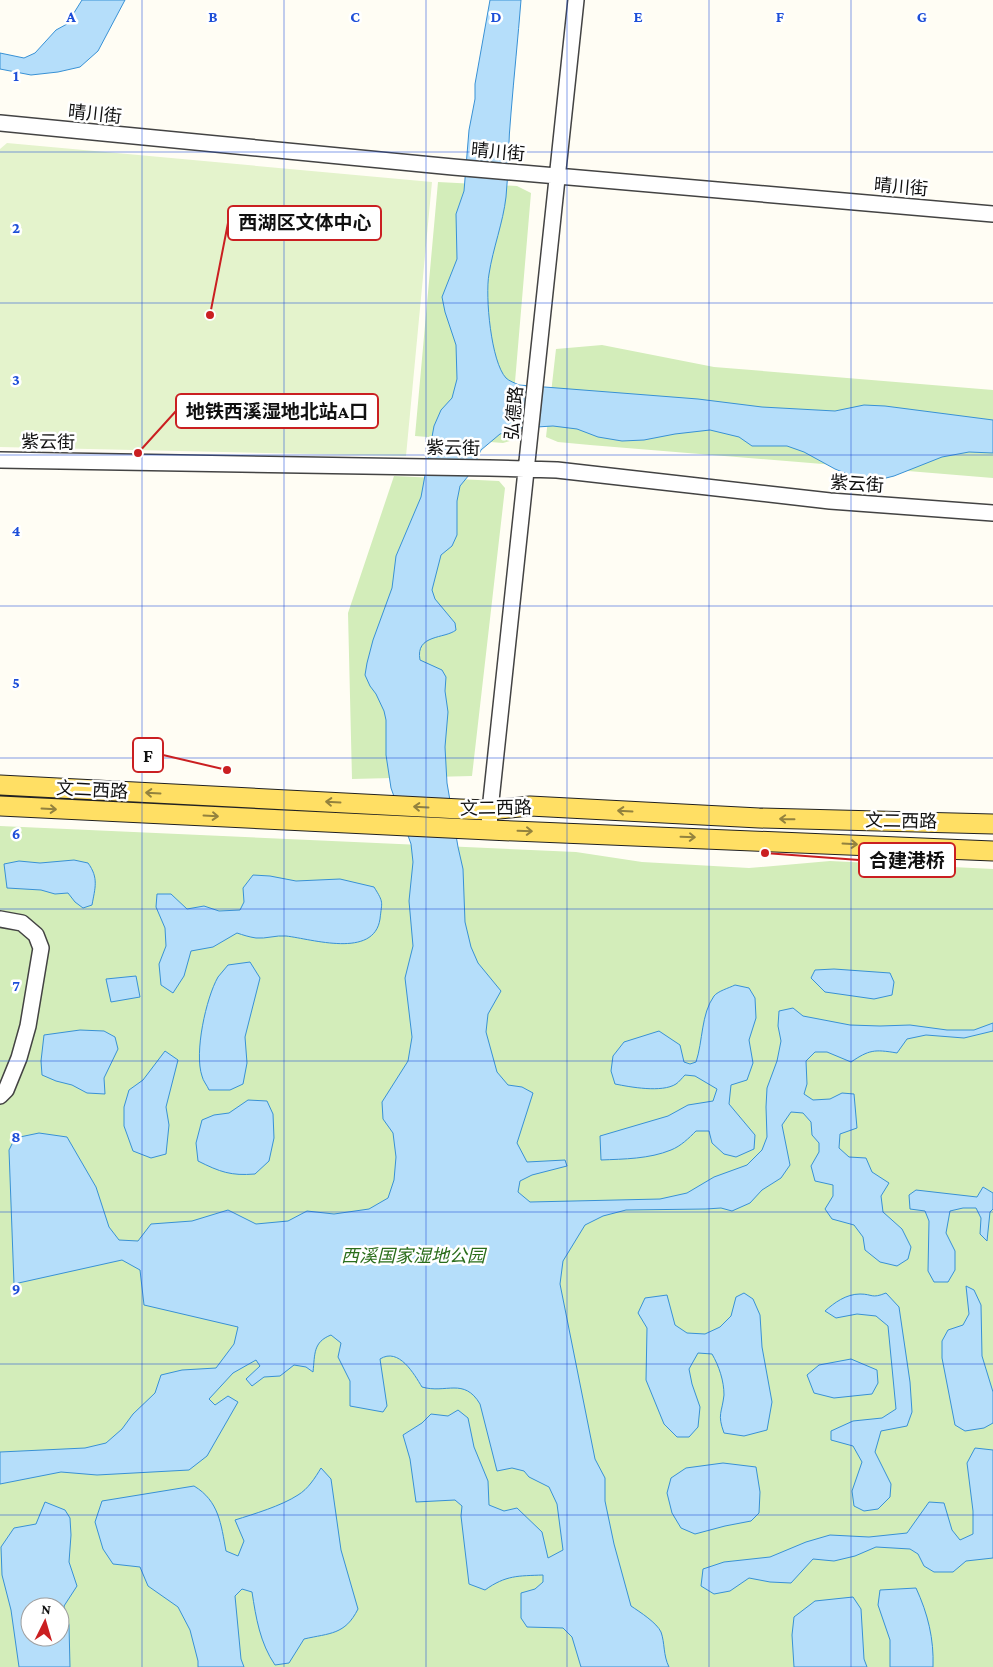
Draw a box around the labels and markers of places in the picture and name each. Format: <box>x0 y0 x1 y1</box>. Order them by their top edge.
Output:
callout: 西湖区文体中心 <box>228 206 381 240</box>
callout: 地铁西溪湿地北站A口 <box>176 394 378 428</box>
callout: F <box>133 738 163 772</box>
callout: 合建港桥 <box>859 843 955 877</box>

